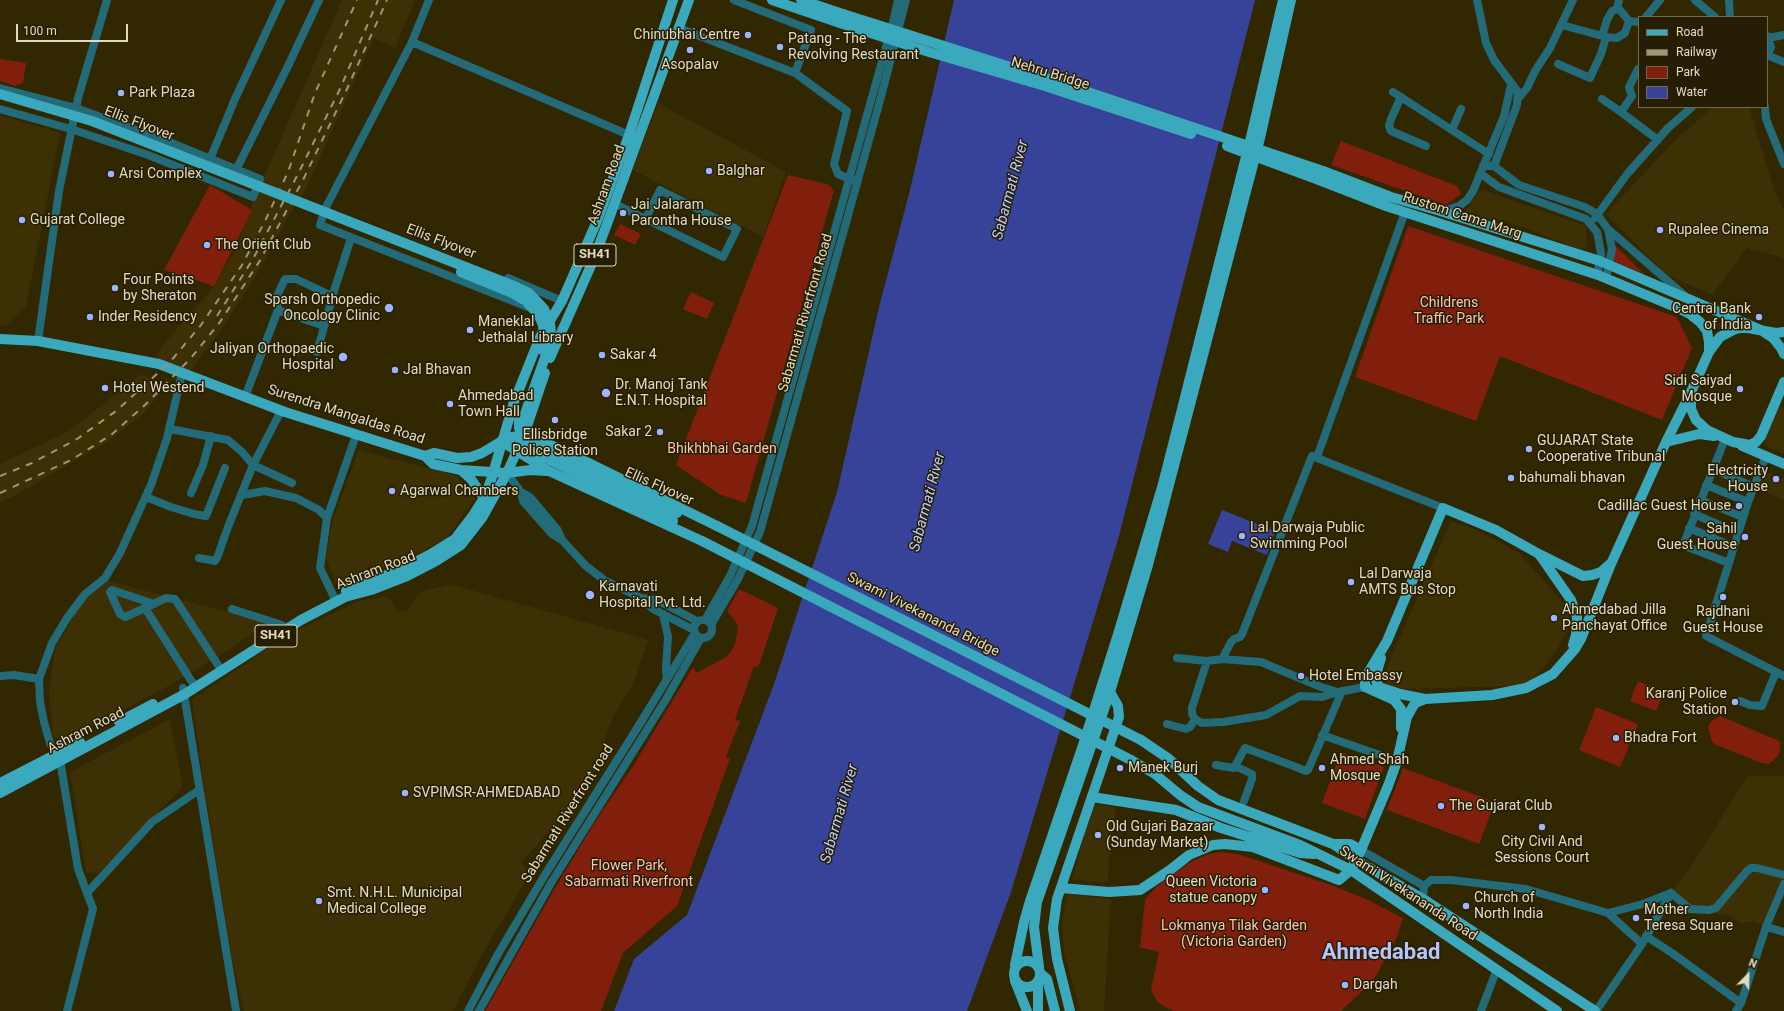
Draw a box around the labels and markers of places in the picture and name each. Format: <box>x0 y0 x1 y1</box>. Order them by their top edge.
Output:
place label: Chinubhai Centre <box>633 27 740 43</box>
marker: Chinubhai Centre <box>743 30 753 40</box>
place label: Patang - The Revolving Restaurant <box>788 31 919 64</box>
marker: Patang - The Revolving Restaurant <box>775 42 785 52</box>
marker: Asopalav <box>685 45 695 55</box>
place label: Asopalav <box>661 57 719 73</box>
place label: Park Plaza <box>129 85 195 101</box>
marker: Park Plaza <box>116 88 126 98</box>
place label: Balghar <box>717 163 765 179</box>
place label: Arsi Complex <box>119 166 202 182</box>
marker: Balghar <box>704 166 714 176</box>
marker: Arsi Complex <box>106 169 116 179</box>
place label: Jai Jalaram Parontha House <box>631 197 731 230</box>
marker: Jai Jalaram Parontha House <box>618 208 628 218</box>
place label: Gujarat College <box>30 212 125 228</box>
marker: Gujarat College <box>17 215 27 225</box>
place label: Rupalee Cinema <box>1668 222 1769 238</box>
marker: Rupalee Cinema <box>1655 225 1665 235</box>
place label: The Orient Club <box>215 237 311 253</box>
marker: The Orient Club <box>202 240 212 250</box>
place label: Four Points by Sheraton <box>123 272 197 304</box>
marker: Four Points by Sheraton <box>110 283 120 293</box>
place label: Sparsh Orthopedic Oncology Clinic <box>264 292 380 324</box>
place label: Central Bank of India <box>1672 301 1751 334</box>
marker: Sparsh Orthopedic Oncology Clinic <box>383 302 395 314</box>
place label: Inder Residency <box>98 309 197 325</box>
marker: Inder Residency <box>85 312 95 322</box>
marker: Central Bank of India <box>1754 312 1764 322</box>
place label: Maneklal Jethalal Library <box>478 314 573 346</box>
marker: Maneklal Jethalal Library <box>465 325 475 335</box>
place label: Jaliyan Orthopaedic Hospital <box>210 341 334 374</box>
place label: Sakar 4 <box>610 347 657 363</box>
marker: Sakar 4 <box>597 350 607 360</box>
marker: Jaliyan Orthopaedic Hospital <box>337 351 349 363</box>
place label: Jal Bhavan <box>403 362 471 378</box>
marker: Jal Bhavan <box>390 365 400 375</box>
place label: Sidi Saiyad Mosque <box>1664 373 1732 406</box>
place label: Dr. Manoj Tank E.N.T. Hospital <box>615 377 708 410</box>
place label: Hotel Westend <box>113 380 204 396</box>
marker: Hotel Westend <box>100 383 110 393</box>
marker: Sidi Saiyad Mosque <box>1735 384 1745 394</box>
marker: Dr. Manoj Tank E.N.T. Hospital <box>600 387 612 399</box>
place label: Ahmedabad Town Hall <box>458 388 533 420</box>
marker: Ahmedabad Town Hall <box>445 399 455 409</box>
marker: Ellisbridge Police Station <box>550 415 560 425</box>
place label: Sakar 2 <box>605 424 652 440</box>
place label: Ellisbridge Police Station <box>512 427 598 460</box>
marker: Sakar 2 <box>655 427 665 437</box>
place label: GUJARAT State Cooperative Tribunal <box>1537 433 1665 466</box>
marker: GUJARAT State Cooperative Tribunal <box>1524 444 1534 454</box>
place label: Electricity House <box>1707 463 1768 496</box>
place label: bahumali bhavan <box>1519 470 1625 486</box>
marker: bahumali bhavan <box>1506 473 1516 483</box>
marker: Electricity House <box>1771 474 1781 484</box>
place label: Agarwal Chambers <box>400 483 518 499</box>
marker: Agarwal Chambers <box>387 486 397 496</box>
place label: Cadillac Guest House <box>1597 498 1731 514</box>
marker: Cadillac Guest House <box>1734 501 1744 511</box>
place label: Lal Darwaja Public Swimming Pool <box>1250 520 1365 552</box>
place label: Sahil Guest House <box>1657 521 1737 554</box>
marker: Lal Darwaja Public Swimming Pool <box>1237 531 1247 541</box>
marker: Sahil Guest House <box>1740 532 1750 542</box>
place label: Lal Darwaja AMTS Bus Stop <box>1359 566 1456 598</box>
marker: Lal Darwaja AMTS Bus Stop <box>1346 577 1356 587</box>
place label: Karnavati Hospital Pvt. Ltd. <box>599 579 706 612</box>
marker: Karnavati Hospital Pvt. Ltd. <box>584 589 596 601</box>
marker: Rajdhani Guest House <box>1718 592 1728 602</box>
place label: Ahmedabad Jilla Panchayat Office <box>1562 602 1667 634</box>
place label: Rajdhani Guest House <box>1683 604 1763 636</box>
marker: Ahmedabad Jilla Panchayat Office <box>1549 613 1559 623</box>
place label: Hotel Embassy <box>1309 668 1403 684</box>
marker: Hotel Embassy <box>1296 671 1306 681</box>
place label: Karanj Police Station <box>1646 686 1727 718</box>
marker: Karanj Police Station <box>1730 697 1740 707</box>
place label: Bhadra Fort <box>1624 730 1697 746</box>
marker: Bhadra Fort <box>1611 733 1621 743</box>
place label: Ahmed Shah Mosque <box>1330 752 1409 784</box>
place label: Manek Burj <box>1128 760 1198 776</box>
marker: Manek Burj <box>1115 763 1125 773</box>
marker: Ahmed Shah Mosque <box>1317 763 1327 773</box>
place label: SVPIMSR-AHMEDABAD <box>413 785 560 801</box>
marker: SVPIMSR-AHMEDABAD <box>400 788 410 798</box>
place label: The Gujarat Club <box>1449 798 1552 814</box>
marker: The Gujarat Club <box>1436 801 1446 811</box>
place label: Old Gujari Bazaar (Sunday Market) <box>1106 819 1214 852</box>
marker: City Civil And Sessions Court <box>1537 822 1547 832</box>
marker: Old Gujari Bazaar (Sunday Market) <box>1093 830 1103 840</box>
place label: City Civil And Sessions Court <box>1495 834 1589 866</box>
place label: Queen Victoria statue canopy <box>1166 874 1257 906</box>
place label: Smt. N.H.L. Municipal Medical College <box>327 885 462 918</box>
marker: Queen Victoria statue canopy <box>1260 885 1270 895</box>
place label: Church of North India <box>1474 890 1543 922</box>
marker: Smt. N.H.L. Municipal Medical College <box>314 896 324 906</box>
marker: Church of North India <box>1461 901 1471 911</box>
place label: Mother Teresa Square <box>1644 902 1733 934</box>
marker: Mother Teresa Square <box>1631 913 1641 923</box>
place label: Dargah <box>1353 977 1398 993</box>
marker: Dargah <box>1340 980 1350 990</box>

